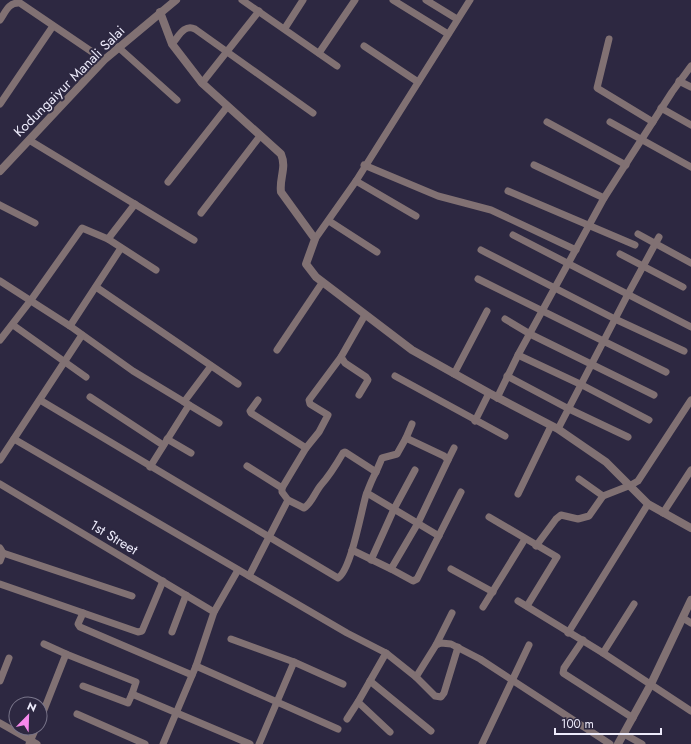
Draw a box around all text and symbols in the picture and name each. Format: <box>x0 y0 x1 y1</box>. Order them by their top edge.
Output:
street label: Kodungaiyur Manali Salai <box>9 21 129 141</box>
street label: 1st Street <box>86 515 142 560</box>
north arrow <box>8 696 48 736</box>
text: N <box>25 698 39 716</box>
scale bar <box>555 710 661 736</box>
text: 100 m <box>561 715 594 733</box>

